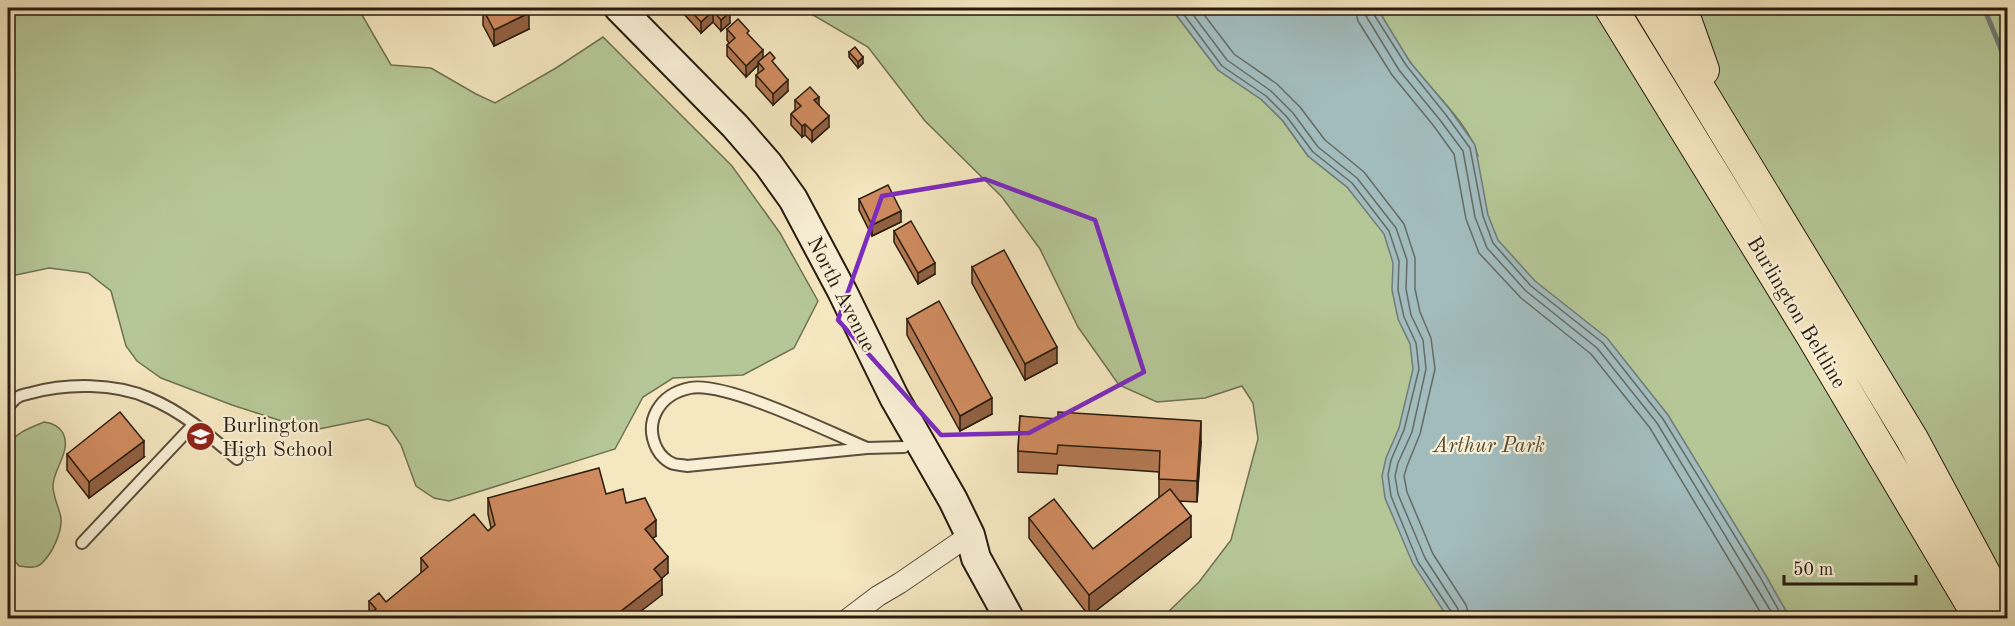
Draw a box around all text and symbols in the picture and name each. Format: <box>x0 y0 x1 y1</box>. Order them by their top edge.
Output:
street label: Burlington Beltline <box>1742 233 1849 392</box>
street label: North Avenue <box>803 234 879 356</box>
place label: Burlington High School <box>222 416 333 461</box>
school or university icon: Burlington High School <box>185 421 217 453</box>
park label: Arthur Park <box>1432 436 1545 457</box>
scale bar <box>1784 548 1916 586</box>
text: 50 m <box>1793 561 1833 579</box>

